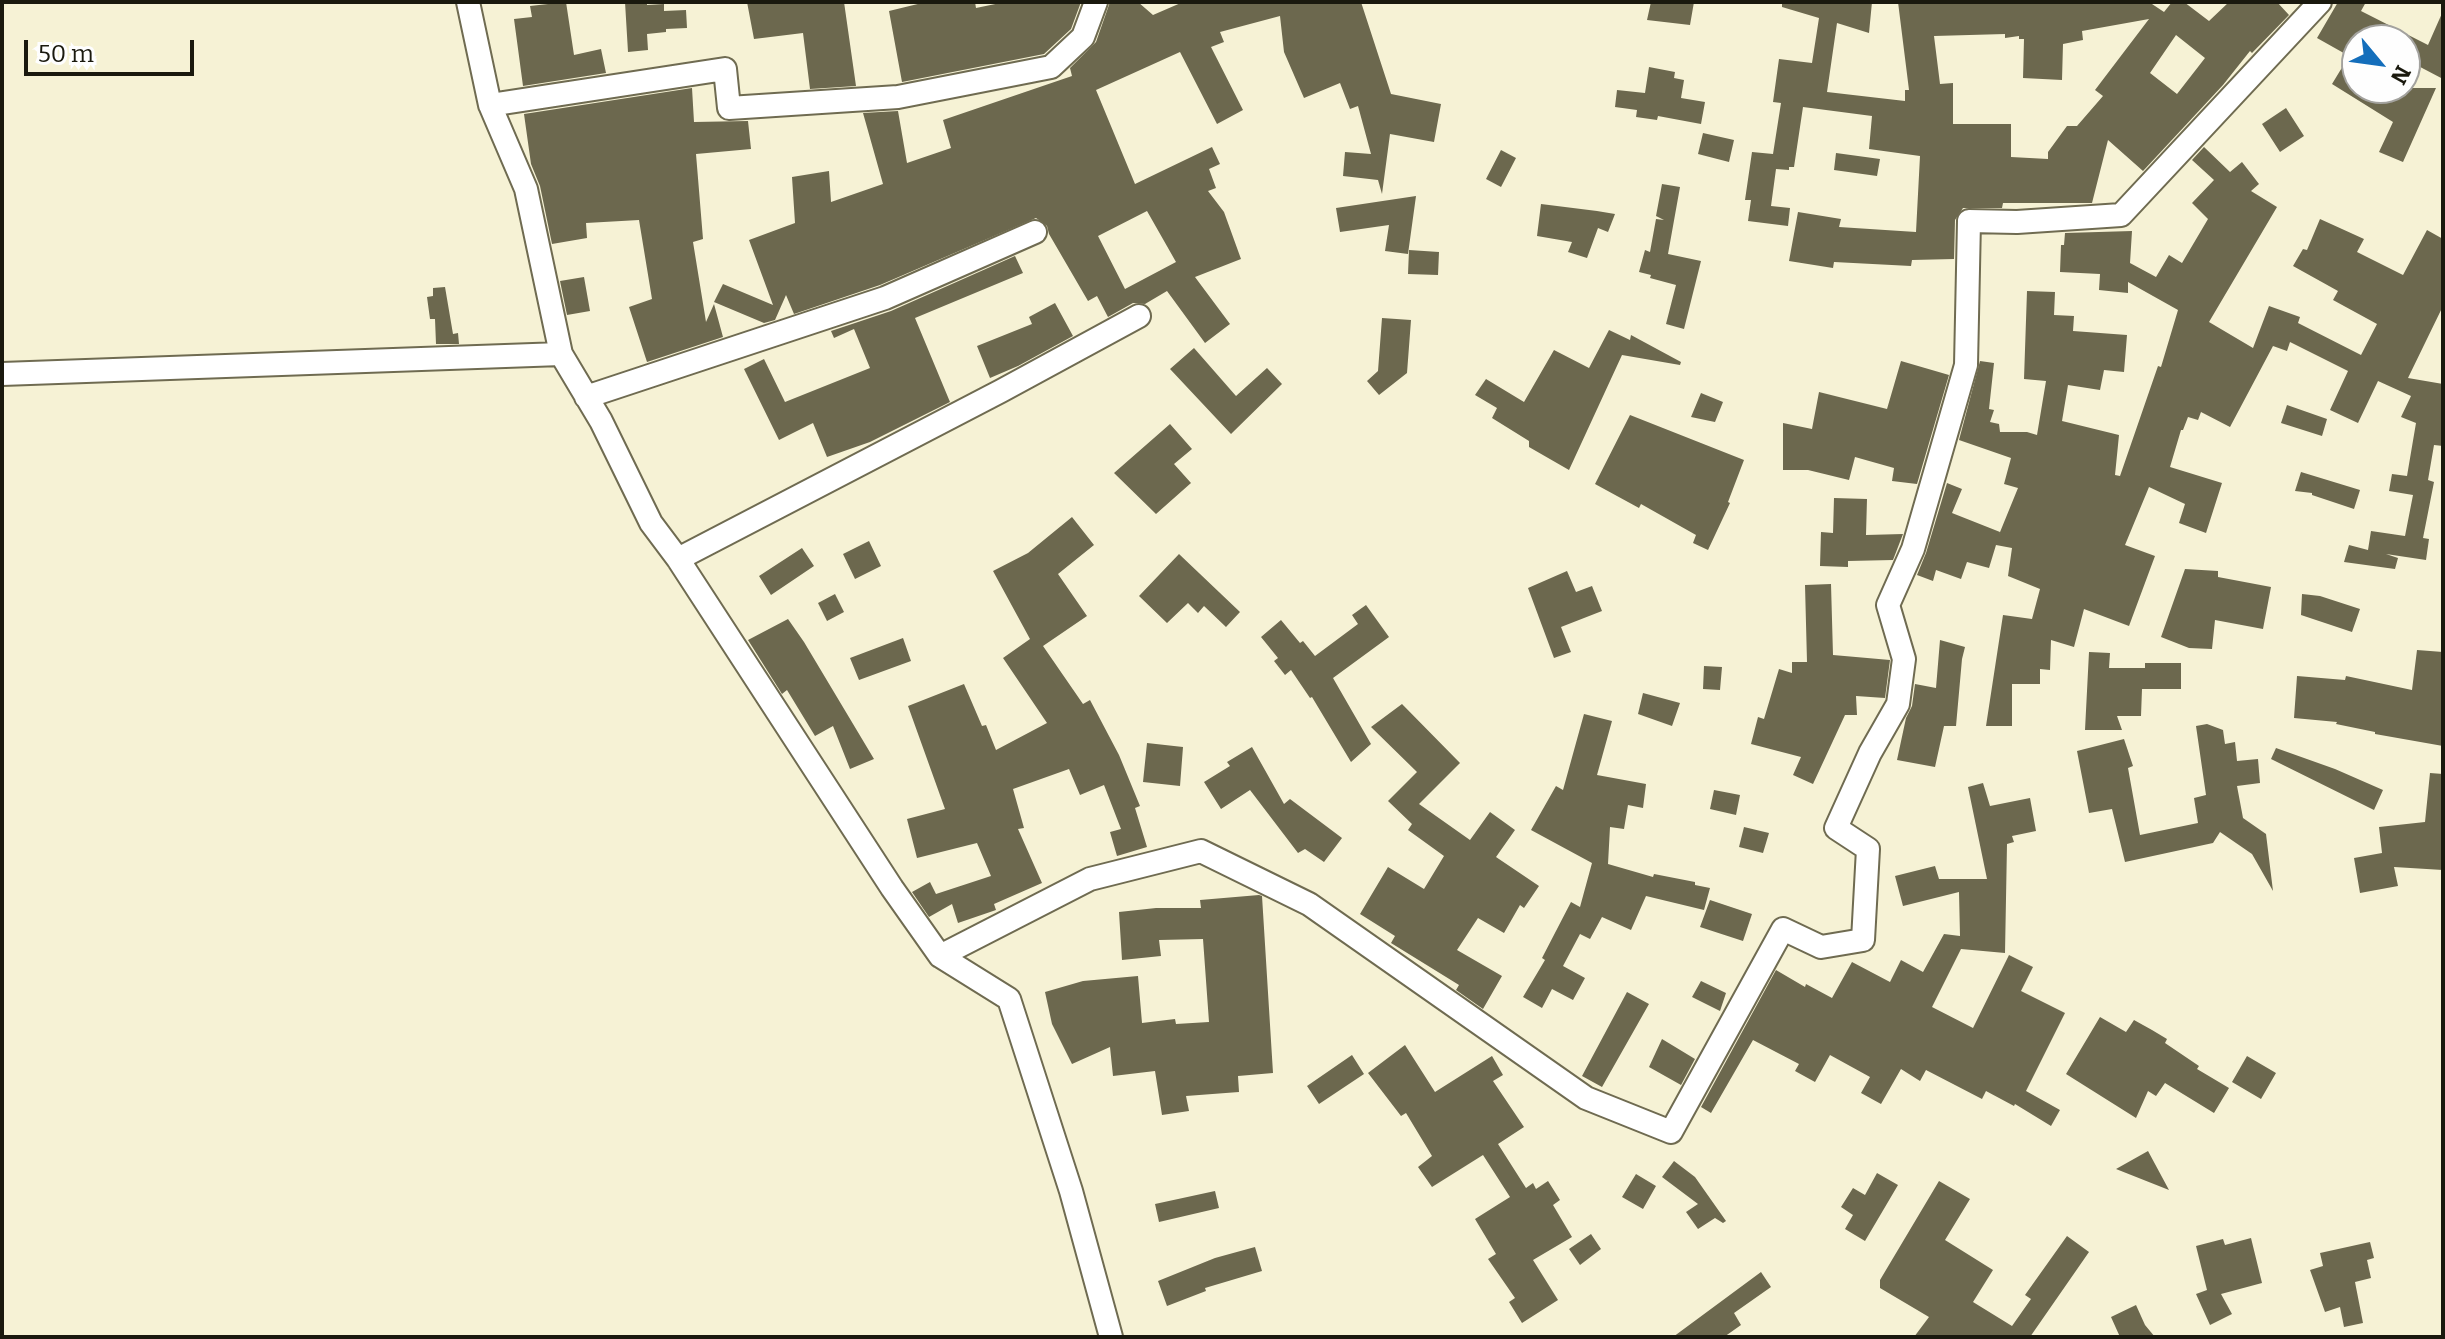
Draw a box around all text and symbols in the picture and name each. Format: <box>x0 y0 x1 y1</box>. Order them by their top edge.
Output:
scale bar <box>28 24 198 74</box>
north arrow <box>2341 24 2421 104</box>
text: 50 m <box>38 40 94 68</box>
text: N <box>2385 61 2417 89</box>

